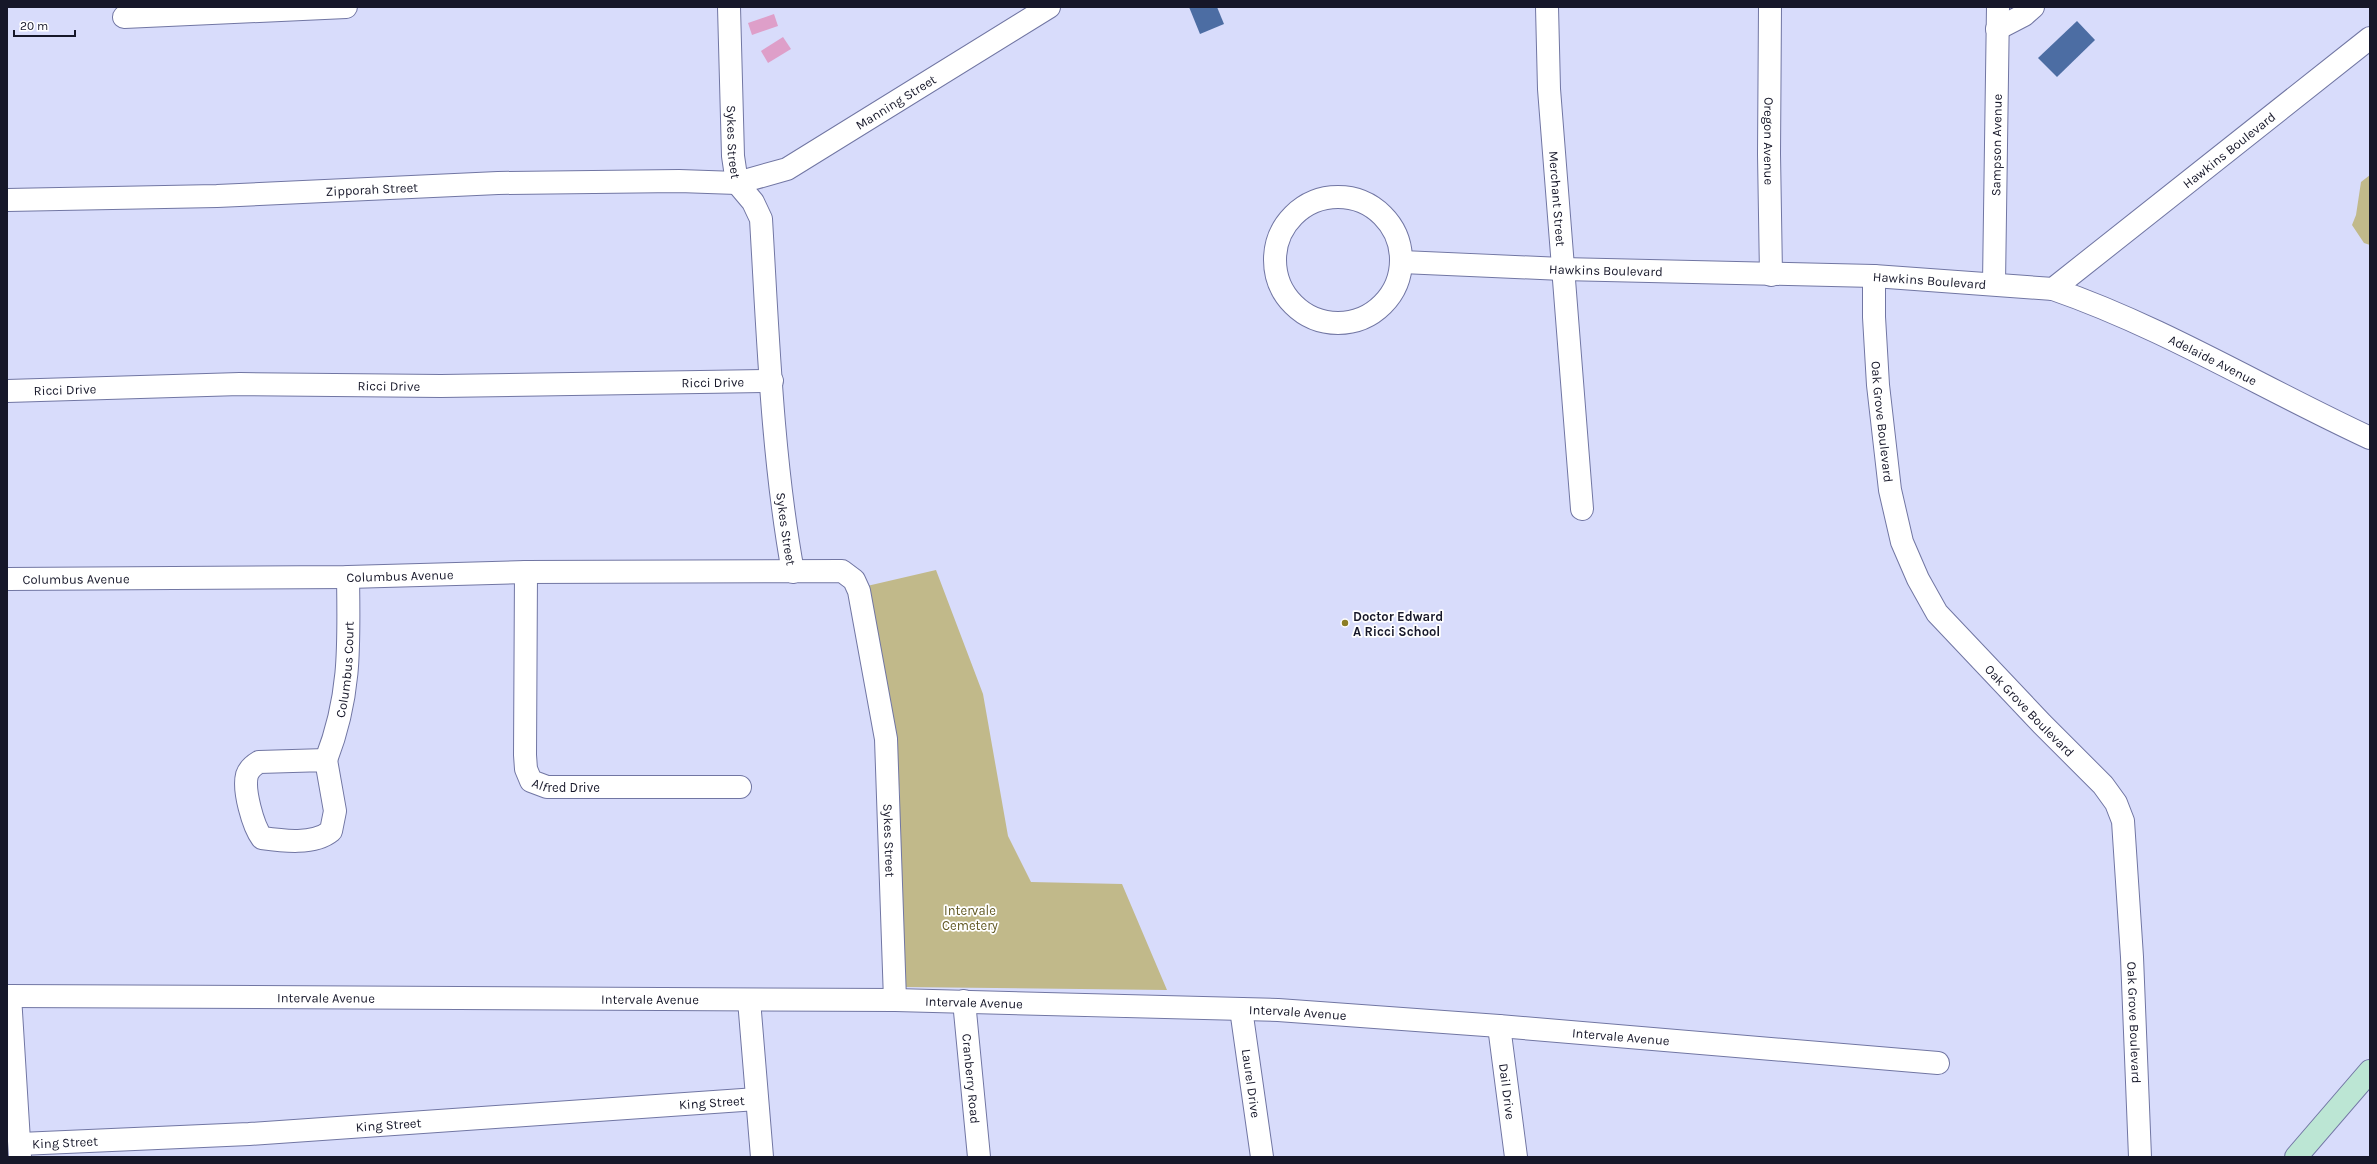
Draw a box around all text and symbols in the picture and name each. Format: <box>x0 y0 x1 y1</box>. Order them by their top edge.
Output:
scale bar <box>14 12 75 38</box>
text: 20 m <box>20 19 48 33</box>
street label: Manning Street <box>853 71 939 132</box>
street label: Sampson Avenue <box>1988 93 2004 196</box>
street label: Oregon Avenue <box>1761 97 1777 185</box>
street label: Sykes Street <box>724 105 744 180</box>
street label: Hawkins Boulevard <box>2180 109 2278 191</box>
street label: Merchant Street <box>1546 150 1569 247</box>
street label: Zipporah Street <box>325 179 418 198</box>
street label: Hawkins Boulevard <box>1549 261 1663 279</box>
street label: Hawkins Boulevard <box>1872 268 1987 292</box>
street label: Adelaide Avenue <box>2166 331 2260 388</box>
street label: Oak Grove Boulevard <box>1869 360 1897 483</box>
street label: Ricci Drive <box>681 374 745 390</box>
street label: Ricci Drive <box>357 378 421 393</box>
street label: Ricci Drive <box>33 381 97 398</box>
street label: Sykes Street <box>774 492 799 567</box>
street label: Columbus Avenue <box>346 567 454 585</box>
street label: Columbus Avenue <box>22 571 130 586</box>
place label: Doctor Edward A Ricci School <box>1353 609 1443 639</box>
marker: Doctor Edward A Ricci School <box>1340 618 1350 628</box>
street label: Columbus Court <box>332 621 356 719</box>
street label: Oak Grove Boulevard <box>1982 661 2078 760</box>
street label: Alfred Drive <box>530 775 600 795</box>
street label: Sykes Street <box>881 803 898 877</box>
park label: Intervale Cemetery <box>942 903 998 933</box>
street label: Oak Grove Boulevard <box>2125 961 2145 1084</box>
street label: Intervale Avenue <box>277 990 375 1005</box>
street label: Intervale Avenue <box>601 991 699 1007</box>
street label: Intervale Avenue <box>925 993 1023 1011</box>
street label: Intervale Avenue <box>1249 1002 1347 1022</box>
street label: Intervale Avenue <box>1572 1025 1671 1048</box>
street label: Cranberry Road <box>960 1033 983 1124</box>
street label: Laurel Drive <box>1239 1048 1264 1119</box>
street label: Dail Drive <box>1496 1062 1519 1121</box>
street label: King Street <box>678 1092 745 1112</box>
street label: King Street <box>355 1115 422 1134</box>
street label: King Street <box>32 1133 98 1151</box>

